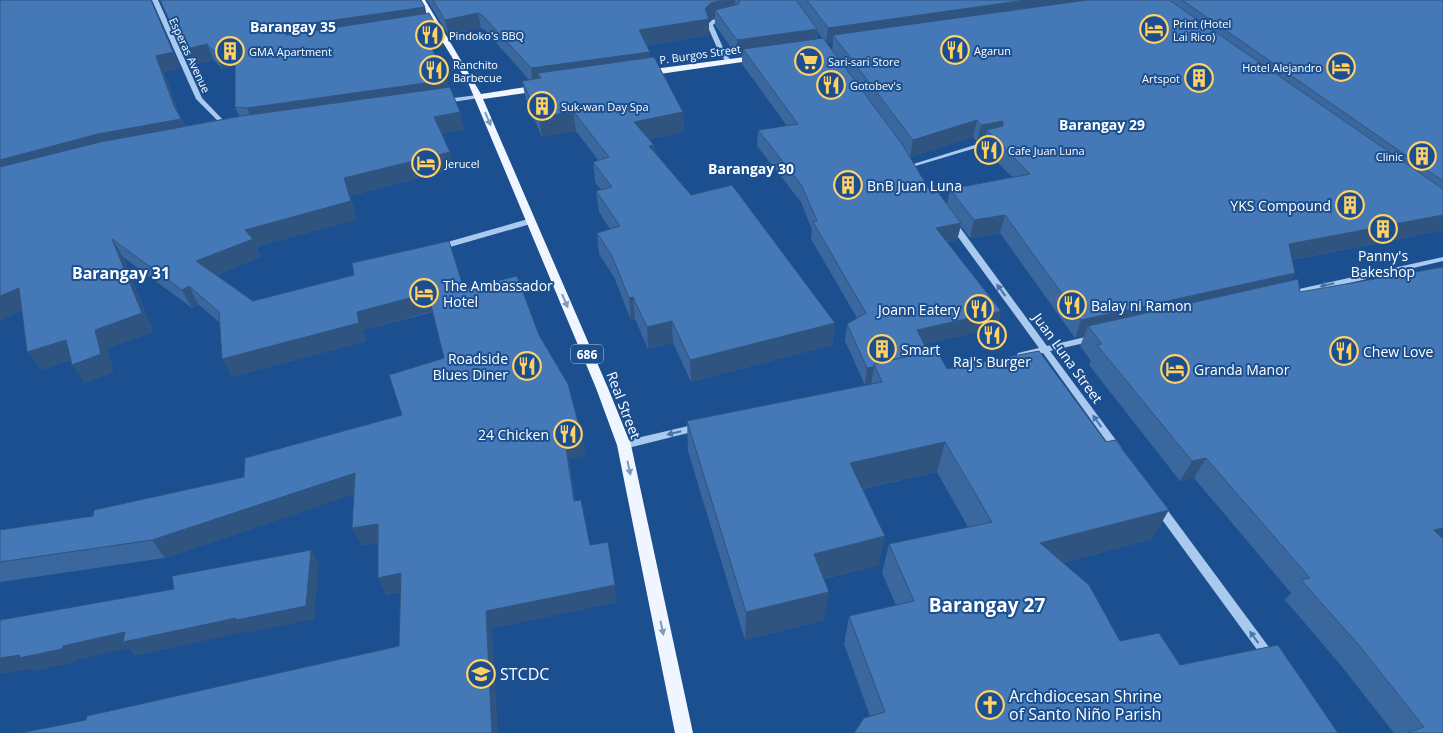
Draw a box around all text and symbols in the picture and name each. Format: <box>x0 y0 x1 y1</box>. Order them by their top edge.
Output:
hotel icon: Print (Hotel Lai Rico) <box>1139 14 1169 44</box>
street label: Esperas Avenue <box>166 15 214 95</box>
place label: Print (Hotel Lai Rico) <box>1173 16 1231 44</box>
district label: Barangay 35 <box>250 17 336 36</box>
restaurant icon: Pindoko's BBQ <box>415 20 445 50</box>
place label: Pindoko's BBQ <box>449 28 524 43</box>
restaurant icon: Agarun <box>940 35 970 65</box>
building icon: GMA Apartment <box>215 36 245 66</box>
street label: P. Burgos Street <box>658 41 742 67</box>
place label: Agarun <box>974 43 1011 58</box>
place label: GMA Apartment <box>249 44 332 59</box>
supermarket icon: Sari-sari Store <box>794 46 824 76</box>
hotel icon: Hotel Alejandro <box>1326 52 1356 82</box>
place label: Sari-sari Store <box>828 54 900 69</box>
restaurant icon: Ranchito Barbecue <box>419 55 449 85</box>
place label: Ranchito Barbecue <box>453 57 502 85</box>
place label: Hotel Alejandro <box>1242 60 1322 75</box>
building icon: Artspot <box>1184 63 1214 93</box>
restaurant icon: Gotobev's <box>816 70 846 100</box>
place label: Artspot <box>1142 71 1180 86</box>
place label: Gotobev's <box>850 78 901 93</box>
building icon: Suk-wan Day Spa <box>527 91 557 121</box>
place label: Suk-wan Day Spa <box>561 99 649 114</box>
one-way arrow <box>484 112 492 126</box>
district label: Barangay 29 <box>1059 115 1145 134</box>
restaurant icon: Cafe Juan Luna <box>974 135 1004 165</box>
building icon: Clinic <box>1407 141 1437 171</box>
place label: Cafe Juan Luna <box>1008 143 1085 158</box>
hotel icon: Jerucel <box>411 148 441 178</box>
place label: Clinic <box>1376 149 1403 164</box>
place label: Jerucel <box>444 156 480 171</box>
district label: Barangay 30 <box>708 159 794 178</box>
building icon: BnB Juan Luna <box>833 170 863 200</box>
place label: BnB Juan Luna <box>867 176 962 195</box>
building icon: YKS Compound <box>1335 190 1365 220</box>
place label: YKS Compound <box>1230 196 1331 215</box>
building icon: Panny's Bakeshop <box>1368 214 1398 244</box>
place label: Panny's Bakeshop <box>1351 246 1415 281</box>
district label: Barangay 31 <box>72 262 170 284</box>
place label: The Ambassador Hotel <box>443 276 553 311</box>
hotel icon: The Ambassador Hotel <box>409 278 439 308</box>
one-way arrow <box>1320 281 1335 289</box>
one-way arrow <box>996 283 1006 297</box>
restaurant icon: Balay ni Ramon <box>1057 290 1087 320</box>
one-way arrow <box>561 294 569 308</box>
restaurant icon: Joann Eatery <box>964 294 994 324</box>
place label: Balay ni Ramon <box>1091 296 1192 315</box>
place label: Joann Eatery <box>876 300 961 319</box>
street label: Juan Luna Street <box>1028 307 1107 407</box>
restaurant icon: Raj's Burger <box>977 320 1007 350</box>
building icon: Smart <box>867 334 897 364</box>
restaurant icon: Chew Love <box>1329 336 1359 366</box>
place label: Smart <box>901 340 940 359</box>
place label: Chew Love <box>1363 342 1433 361</box>
road number: 686 <box>571 344 603 364</box>
place label: Roadside Blues Diner <box>433 349 508 384</box>
restaurant icon: Roadside Blues Diner <box>512 351 542 381</box>
place label: Raj's Burger <box>953 352 1031 371</box>
hotel icon: Granda Manor <box>1160 354 1190 384</box>
place label: Granda Manor <box>1194 360 1290 379</box>
street label: Real Street <box>602 369 646 441</box>
one-way arrow <box>1091 415 1102 428</box>
restaurant icon: 24 Chicken <box>553 419 583 449</box>
place label: 24 Chicken <box>478 425 549 444</box>
one-way arrow <box>665 430 681 438</box>
one-way arrow <box>625 461 633 477</box>
district label: Barangay 27 <box>929 592 1045 618</box>
one-way arrow <box>658 620 666 635</box>
one-way arrow <box>1249 630 1259 644</box>
school or university icon: STCDC <box>466 659 496 689</box>
place label: STCDC <box>500 663 549 685</box>
place label: Archdiocesan Shrine of Santo Niño Parish <box>1009 685 1162 725</box>
church icon: Archdiocesan Shrine of Santo Niño Parish <box>975 690 1005 720</box>

